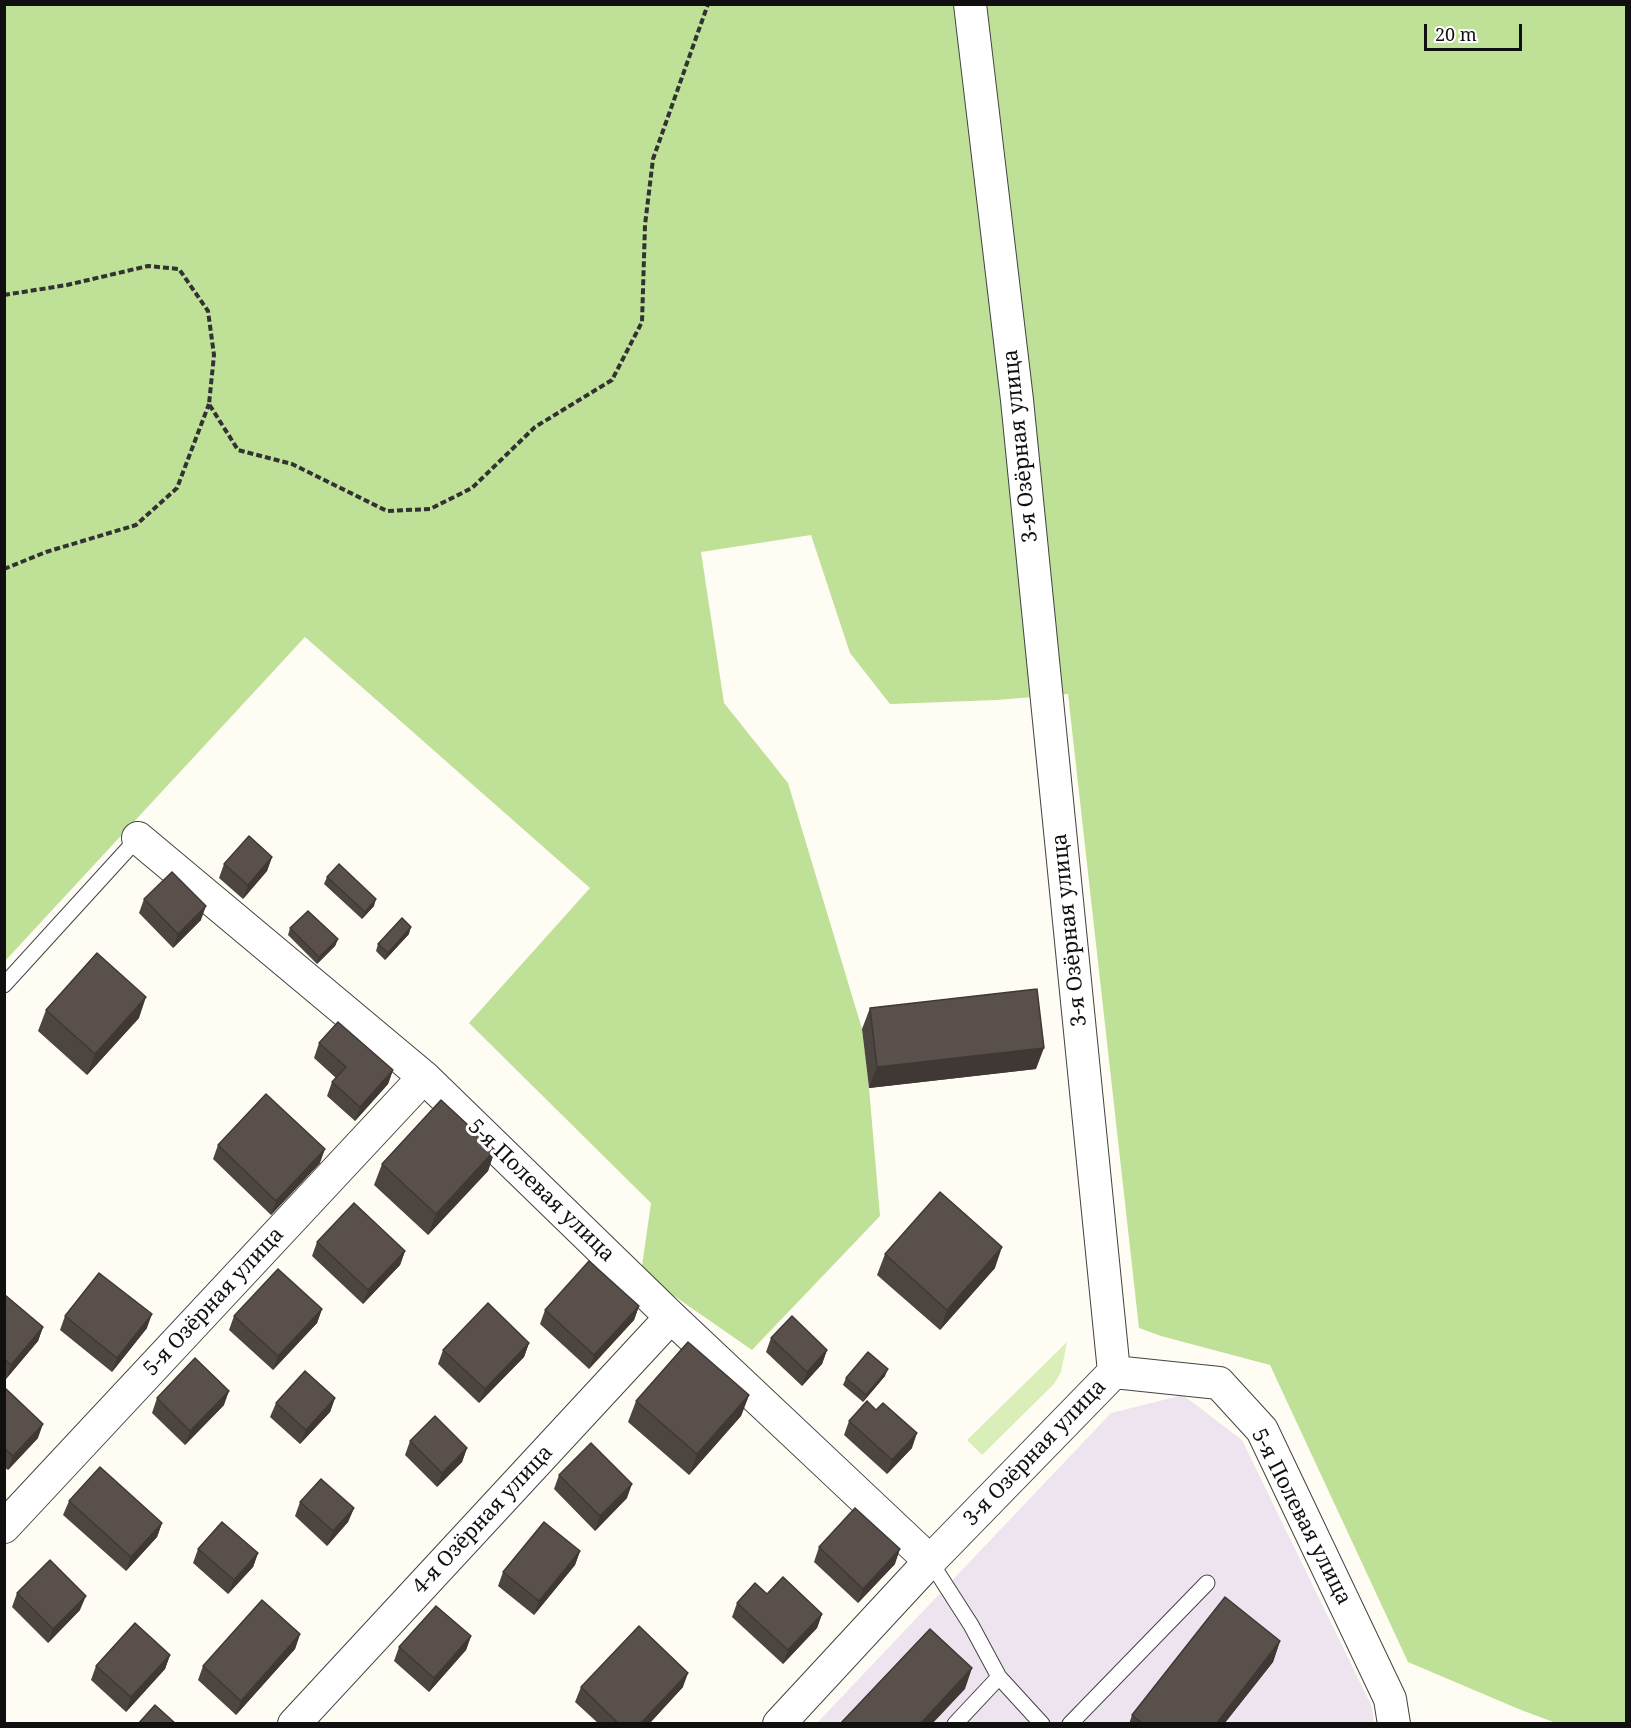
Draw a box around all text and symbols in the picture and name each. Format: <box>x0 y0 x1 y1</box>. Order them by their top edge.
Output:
scale bar <box>1427 12 1524 50</box>
text: 20 m <box>1435 22 1477 46</box>
street label: 3-я Озёрная улица <box>998 348 1044 544</box>
street label: 3-я Озёрная улица <box>1047 832 1093 1028</box>
street label: 5-я Полевая улица <box>462 1114 620 1268</box>
street label: 5-я Озёрная улица <box>139 1222 289 1382</box>
street label: 3-я Озёрная улица <box>959 1374 1111 1532</box>
street label: 5-я Полевая улица <box>1246 1425 1356 1609</box>
street label: 4-я Озёрная улица <box>408 1440 558 1600</box>

